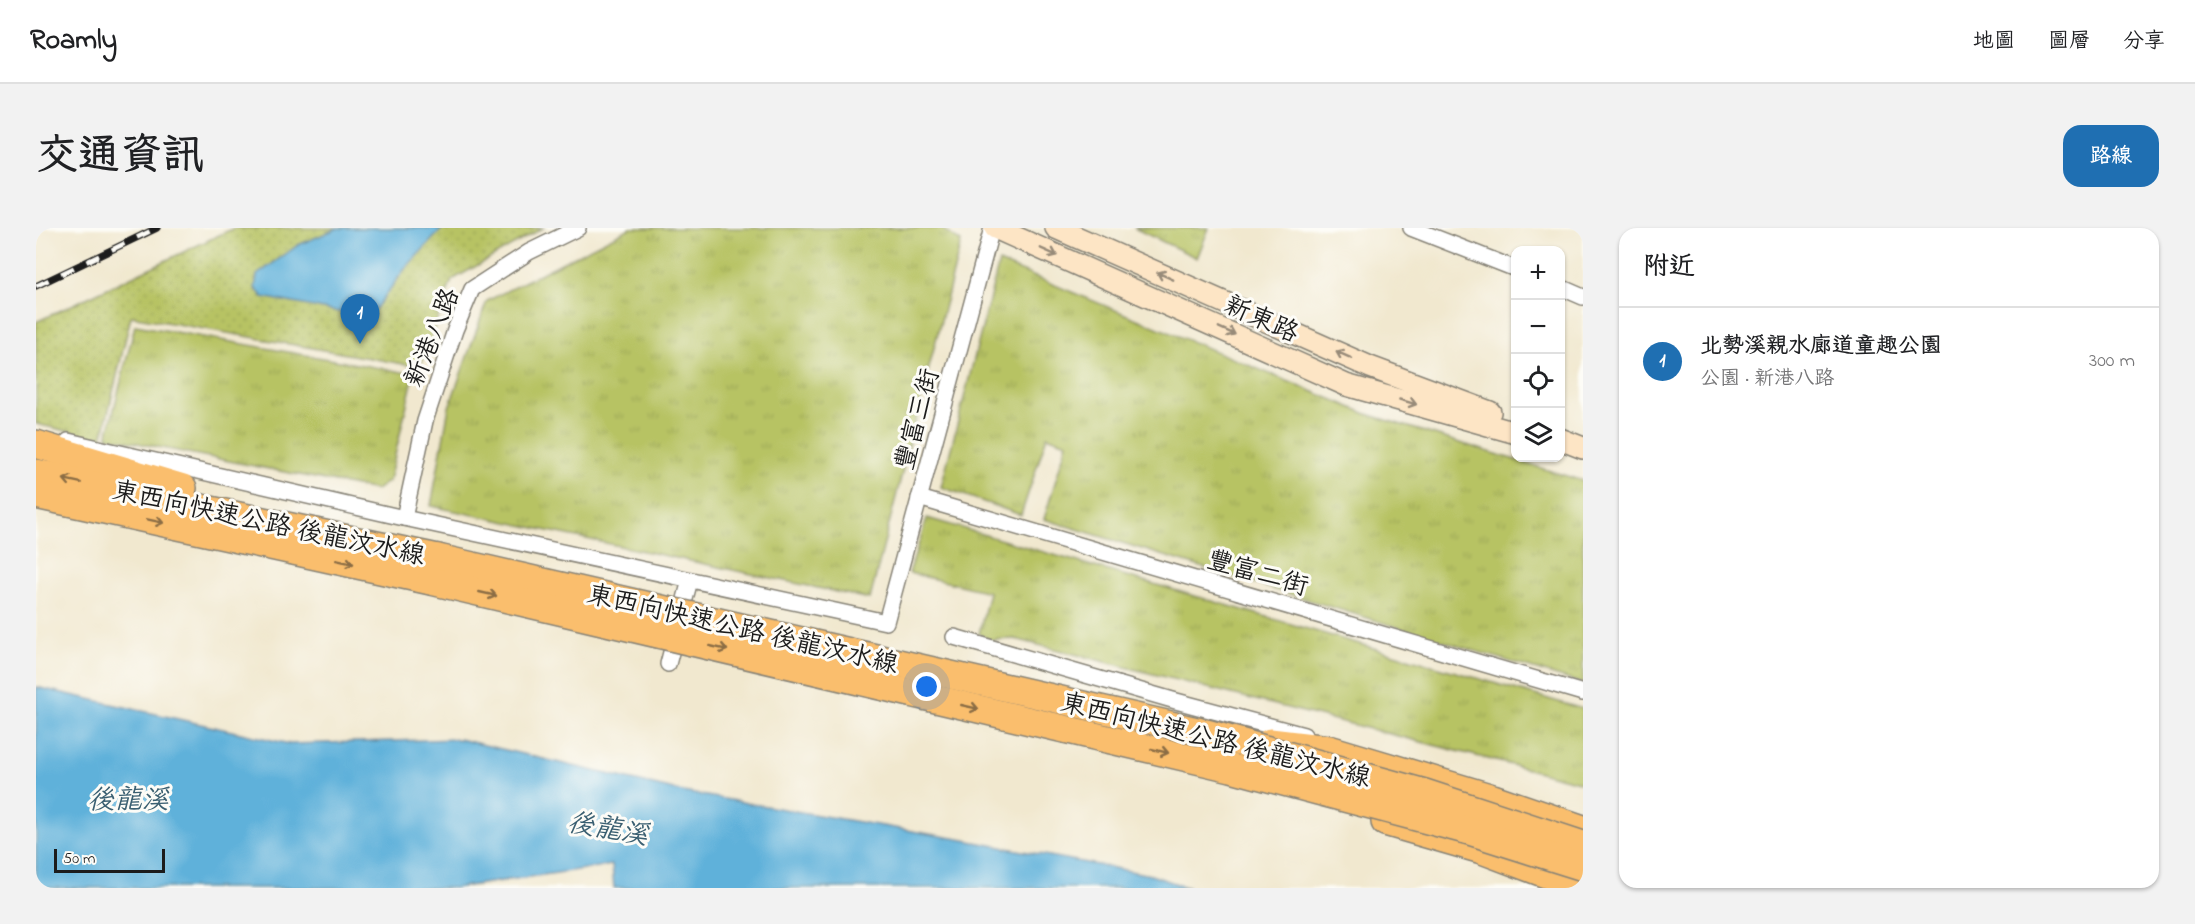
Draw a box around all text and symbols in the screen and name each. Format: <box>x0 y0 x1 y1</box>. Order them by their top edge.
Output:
text: Roamly <box>30 21 117 62</box>
text: 地圖 <box>1973 27 2015 57</box>
text: 圖層 <box>2048 27 2090 57</box>
text: 分享 <box>2123 27 2165 57</box>
button: 路線 <box>2063 125 2159 187</box>
text: 交通資訊 <box>36 127 204 188</box>
map controls <box>1511 246 1565 462</box>
button: + <box>1511 246 1565 300</box>
one-way arrow <box>1039 247 1057 258</box>
text: 附近 <box>1643 249 1695 287</box>
one-way arrow <box>1157 270 1175 282</box>
street label: 新港八路 <box>397 283 471 393</box>
street label: 新東路 <box>1217 288 1304 354</box>
pin: 1 <box>340 294 380 344</box>
button: − <box>1511 300 1565 354</box>
one-way arrow <box>1217 326 1235 338</box>
text: 北勢溪親水廊道童趣公園 <box>1700 331 1942 363</box>
text: 1 <box>1659 347 1666 376</box>
text: 300 m <box>2089 347 2135 376</box>
one-way arrow <box>1335 349 1353 360</box>
button: locate <box>1511 354 1565 408</box>
street label: 豐富三街 <box>887 365 951 475</box>
text: 公園 · 新港八路 <box>1700 365 1834 394</box>
one-way arrow <box>1398 397 1417 408</box>
button: layers <box>1511 408 1565 462</box>
street label: 東西向快速公路 後龍汶水線 <box>109 473 428 577</box>
one-way arrow <box>63 474 82 486</box>
one-way arrow <box>144 516 164 527</box>
street label: 豐富二街 <box>1202 542 1312 607</box>
one-way arrow <box>335 557 354 569</box>
street label: 東西向快速公路 後龍汶水線 <box>583 577 902 685</box>
one-way arrow <box>478 589 497 601</box>
one-way arrow <box>709 643 728 655</box>
your location <box>912 672 941 701</box>
street label: 東西向快速公路 後龍汶水線 <box>1056 685 1374 799</box>
one-way arrow <box>960 702 979 713</box>
one-way arrow <box>1150 746 1169 757</box>
water label: 後龍溪 <box>88 782 170 821</box>
water label: 後龍溪 <box>564 804 653 857</box>
scale bar <box>54 846 165 874</box>
text: 50 m <box>63 847 95 871</box>

